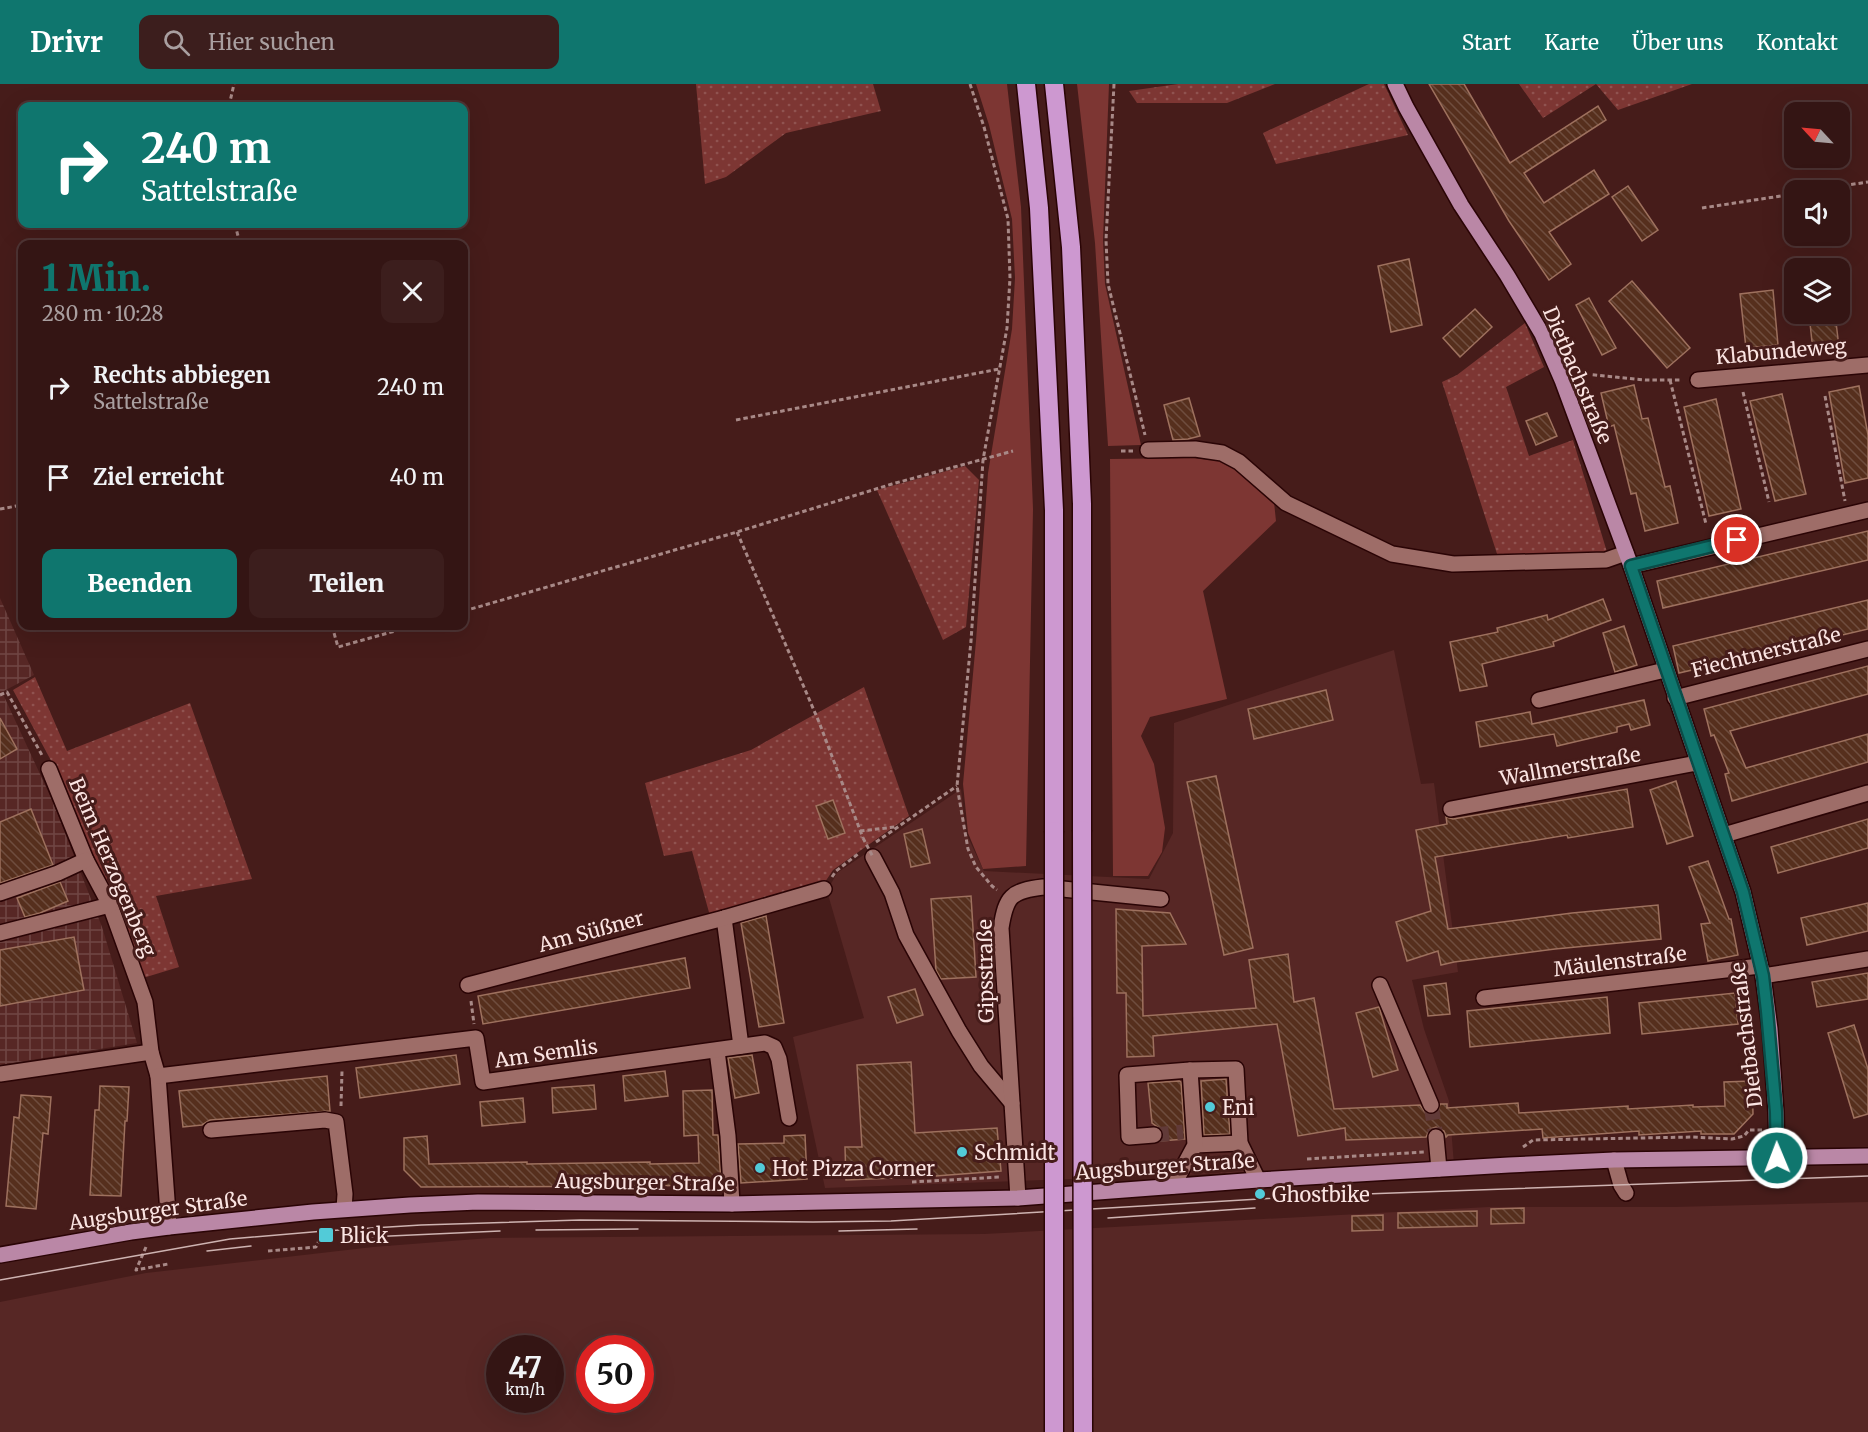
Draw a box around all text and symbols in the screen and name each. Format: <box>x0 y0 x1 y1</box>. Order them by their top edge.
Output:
search box <box>139 15 559 69</box>
text: Drivr <box>30 24 103 60</box>
icon: search <box>160 26 193 59</box>
text: Hier suchen <box>208 28 335 56</box>
text: Start <box>1462 29 1511 56</box>
text: Karte <box>1544 29 1599 56</box>
text: Über uns <box>1632 29 1723 56</box>
text: Kontakt <box>1756 29 1838 56</box>
north arrow <box>1784 102 1850 168</box>
map controls <box>1784 102 1850 324</box>
text: 240 m <box>141 122 271 174</box>
icon: right <box>42 126 120 204</box>
text: Sattelstraße <box>141 174 297 208</box>
button: sound <box>1784 180 1850 246</box>
text: 1 Min. <box>42 256 151 301</box>
button: layers <box>1784 258 1850 324</box>
button: close <box>381 260 444 323</box>
text: 280 m · 10:28 <box>42 301 164 326</box>
street label: Dietbachstraße <box>1538 303 1618 447</box>
street label: Klabundeweg <box>1714 333 1848 369</box>
text: Rechts abbiegen <box>93 361 270 389</box>
icon: right <box>42 371 75 404</box>
text: 240 m <box>377 373 444 401</box>
text: Sattelstraße <box>93 389 209 414</box>
icon: arrive <box>42 461 75 494</box>
text: Ziel erreicht <box>93 463 224 491</box>
text: 40 m <box>389 463 444 491</box>
pin <box>1711 514 1762 565</box>
icon: arrive <box>1720 523 1753 556</box>
button: Beenden <box>42 549 237 618</box>
button: Teilen <box>249 549 444 618</box>
street label: Fiechtnerstraße <box>1689 621 1843 683</box>
street label: Wallmerstraße <box>1497 741 1642 791</box>
street label: Beim Herzogenberg <box>64 774 162 960</box>
street label: Am Süßner <box>535 905 646 957</box>
street label: Gipsstraße <box>972 919 998 1023</box>
street label: Mäulenstraße <box>1552 940 1688 982</box>
street label: Dietbachstraße <box>1725 961 1767 1109</box>
street label: Am Semlis <box>492 1033 599 1073</box>
place label: Eni <box>1222 1095 1254 1120</box>
marker: Eni <box>1203 1100 1217 1114</box>
position arrow <box>1745 1126 1809 1190</box>
place label: Schmidt <box>974 1140 1055 1165</box>
marker: Schmidt <box>955 1145 969 1159</box>
street label: Augsburger Straße <box>1074 1147 1255 1185</box>
place label: Hot Pizza Corner <box>772 1156 935 1181</box>
marker: Hot Pizza Corner <box>753 1161 767 1175</box>
street label: Augsburger Straße <box>554 1168 735 1196</box>
place label: Ghostbike <box>1272 1182 1370 1207</box>
street label: Augsburger Straße <box>66 1185 249 1235</box>
marker: Ghostbike <box>1253 1187 1267 1201</box>
place label: Blick <box>340 1223 389 1248</box>
marker: Blick <box>317 1226 335 1244</box>
speed limit sign: 50 <box>576 1335 654 1413</box>
text: 47 <box>508 1348 542 1386</box>
text: km/h <box>505 1380 545 1399</box>

